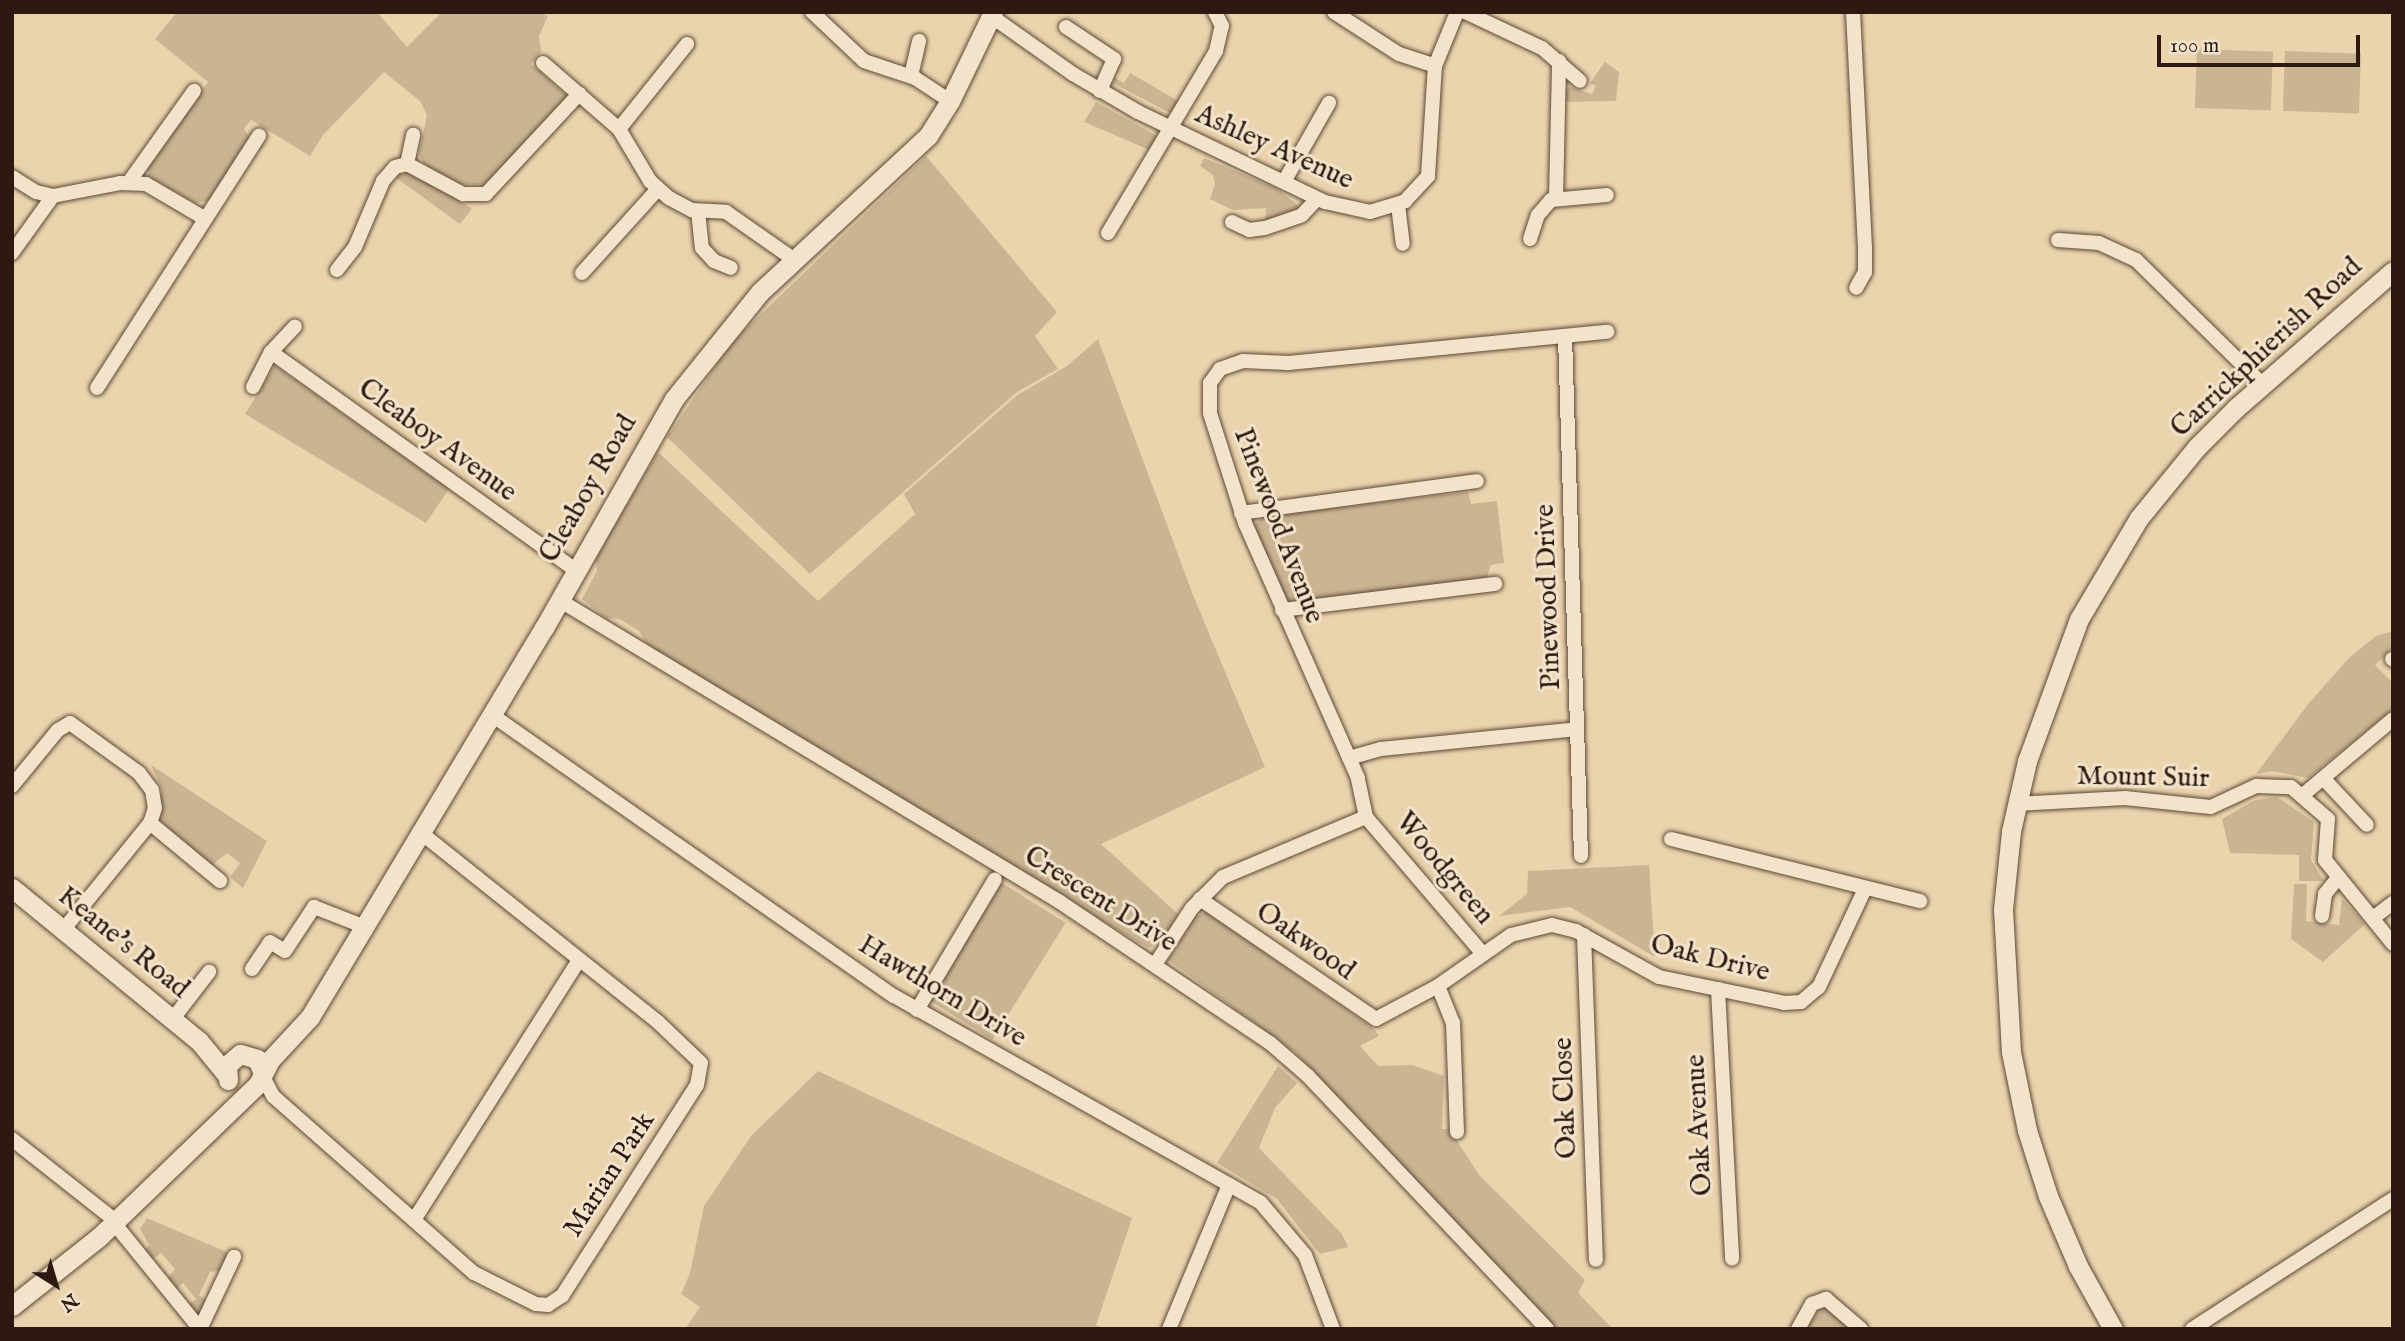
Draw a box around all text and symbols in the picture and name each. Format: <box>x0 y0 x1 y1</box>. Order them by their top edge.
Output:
scale bar <box>2160 21 2363 65</box>
text: 100 m <box>2170 33 2219 60</box>
street label: Ashley Avenue <box>1190 98 1358 198</box>
street label: Carrickphierish Road <box>2164 251 2370 445</box>
street label: Cleaboy Avenue <box>351 372 523 510</box>
street label: Cleaboy Road <box>533 409 645 569</box>
street label: Pinewood Avenue <box>1225 424 1331 628</box>
street label: Pinewood Drive <box>1529 503 1569 691</box>
street label: Mount Suir <box>2076 760 2210 796</box>
street label: Woodgreen <box>1387 806 1501 932</box>
street label: Crescent Drive <box>1018 840 1182 960</box>
street label: Keane's Road <box>50 880 196 1006</box>
street label: Oakwood <box>1249 896 1361 988</box>
street label: Oak Drive <box>1647 928 1773 990</box>
street label: Hawthorn Drive <box>852 929 1032 1055</box>
street label: Oak Close <box>1547 1037 1585 1159</box>
street label: Oak Avenue <box>1680 1053 1720 1197</box>
street label: Marian Park <box>557 1106 663 1244</box>
north arrow <box>21 1250 91 1320</box>
text: N <box>55 1287 82 1316</box>

